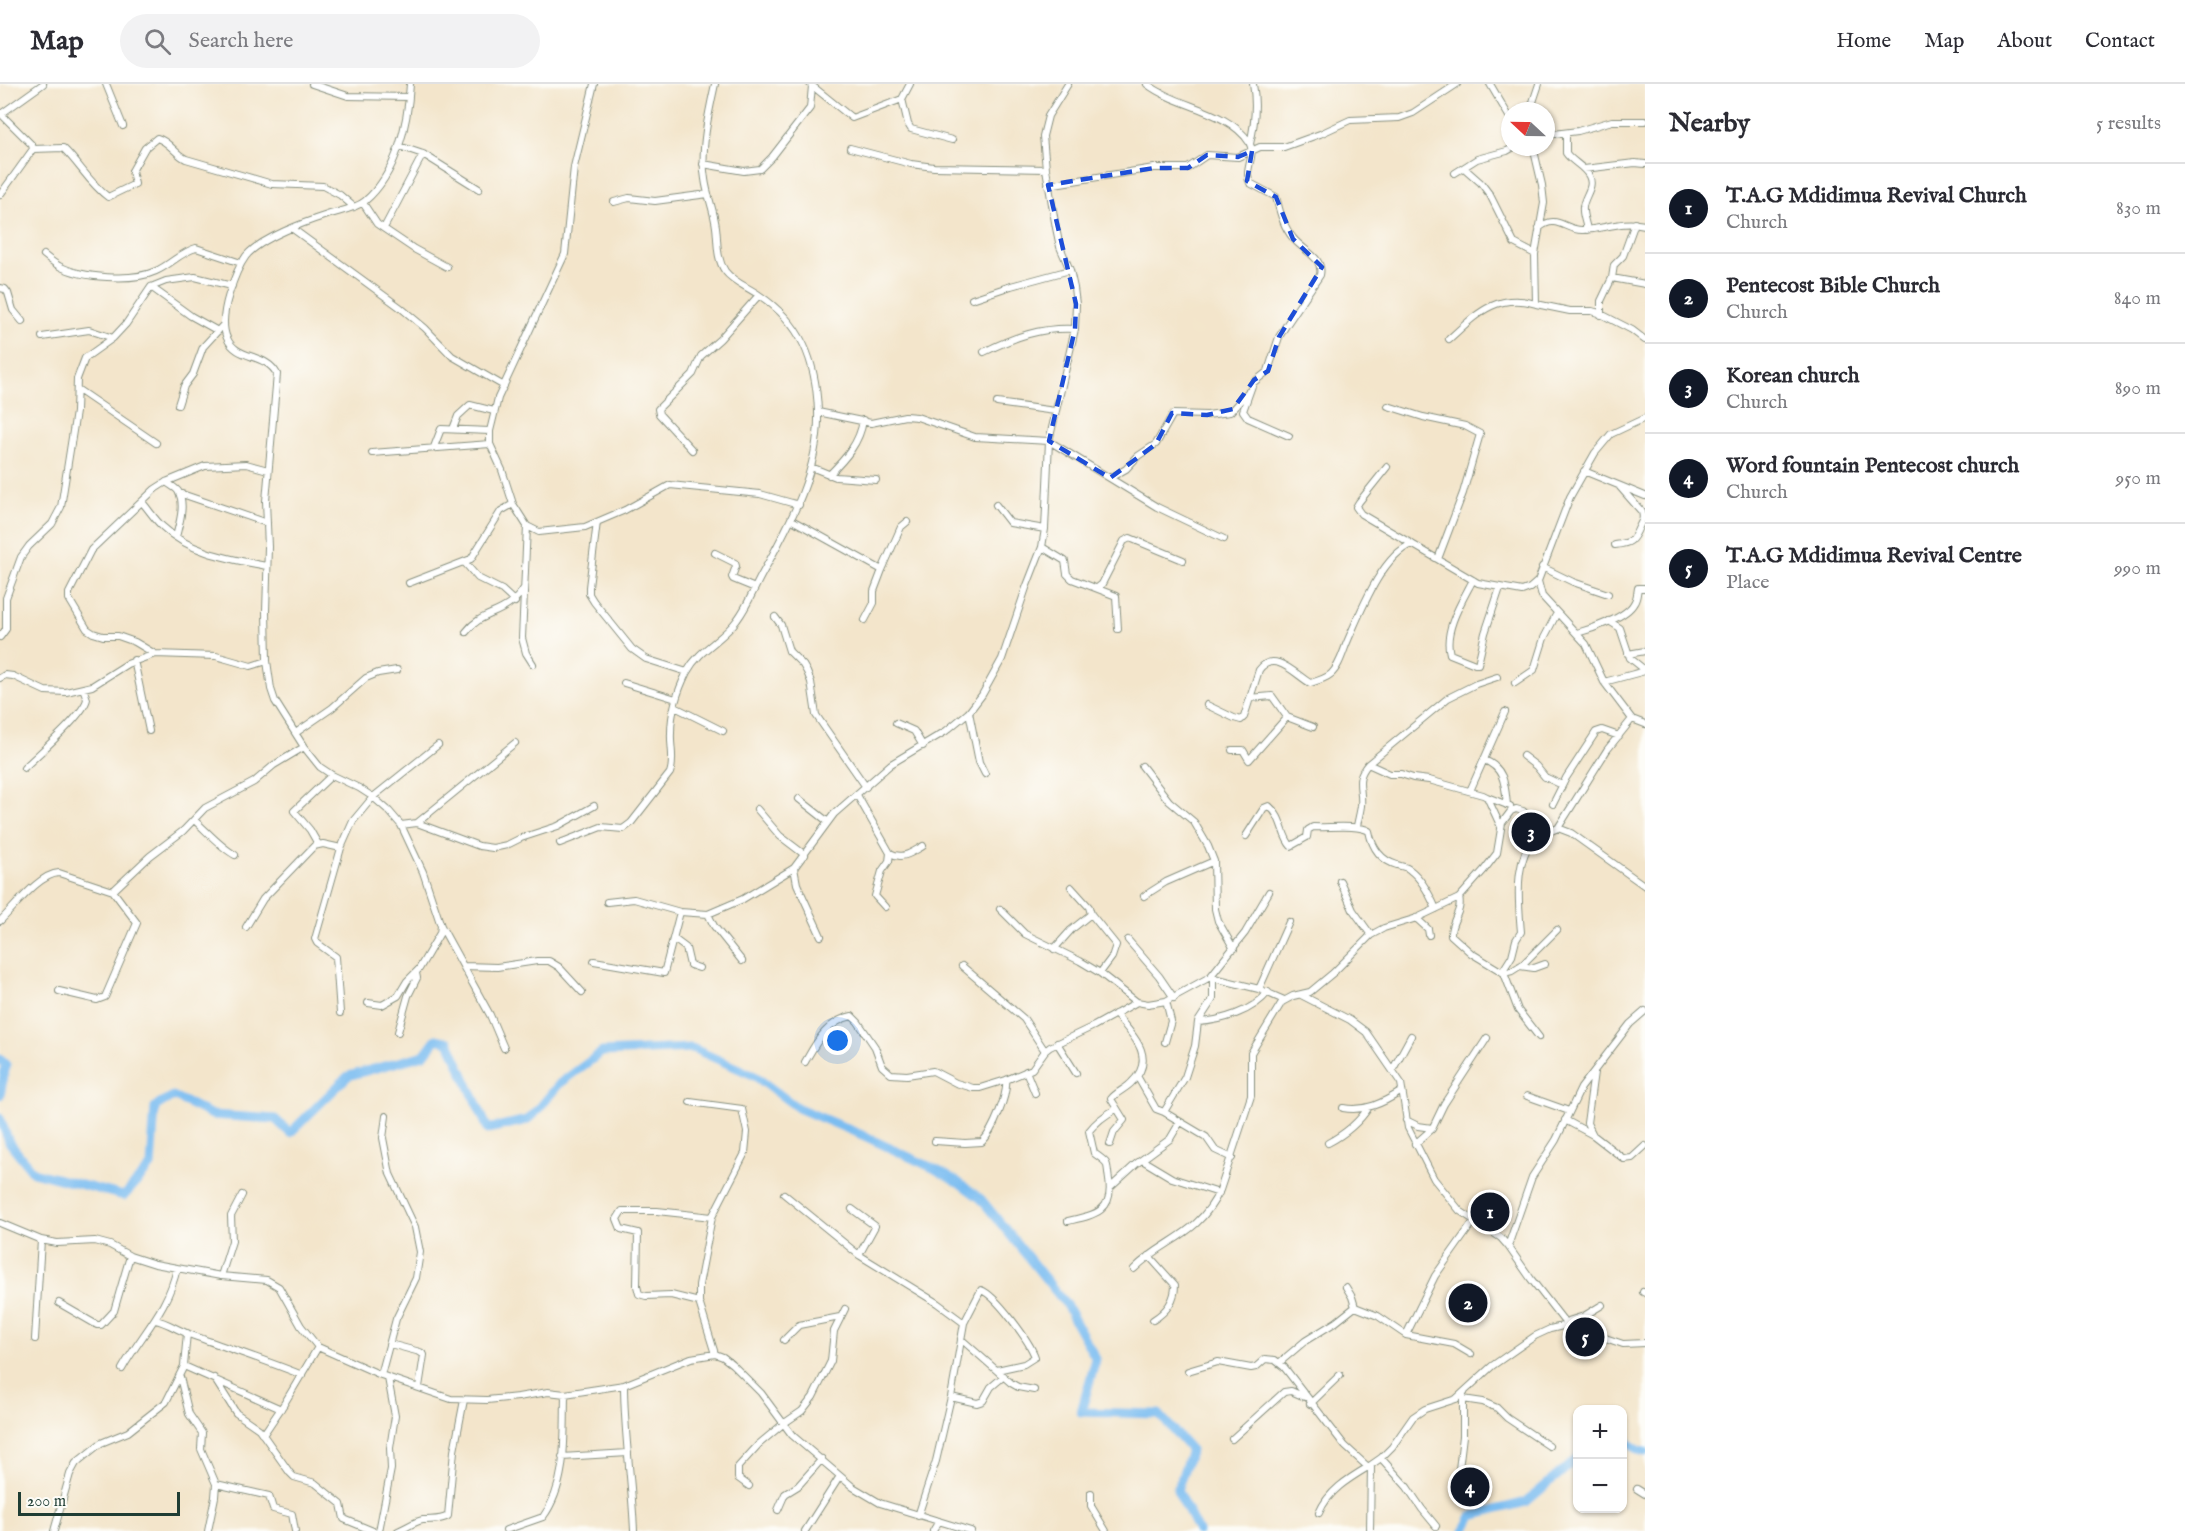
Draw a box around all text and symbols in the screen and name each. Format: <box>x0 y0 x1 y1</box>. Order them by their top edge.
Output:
search box <box>120 14 540 68</box>
text: Map <box>30 24 84 59</box>
icon: search <box>141 25 174 58</box>
text: Search here <box>189 27 293 55</box>
text: Home <box>1836 28 1891 55</box>
text: Map <box>1924 28 1964 55</box>
text: About <box>1997 28 2052 55</box>
text: Contact <box>2085 28 2155 55</box>
north arrow <box>1501 102 1555 156</box>
text: Nearby <box>1669 107 1750 140</box>
text: 5 results <box>2096 111 2161 136</box>
text: T.A.G Mdidimua Revival Church <box>1726 182 2027 210</box>
text: 1 <box>1685 196 1692 221</box>
text: 830 m <box>2116 196 2161 221</box>
text: Church <box>1726 210 1788 235</box>
text: Pentecost Bible Church <box>1726 272 1940 300</box>
text: 2 <box>1684 286 1693 311</box>
text: 840 m <box>2114 286 2161 311</box>
text: Church <box>1726 300 1788 325</box>
text: Korean church <box>1726 362 1859 390</box>
text: 3 <box>1685 376 1692 401</box>
text: 890 m <box>2115 376 2161 401</box>
text: Church <box>1726 390 1788 415</box>
text: Word fountain Pentecost church <box>1726 452 2019 480</box>
text: 4 <box>1684 466 1693 491</box>
text: 950 m <box>2115 466 2161 491</box>
text: Church <box>1726 480 1788 505</box>
text: T.A.G Mdidimua Revival Centre <box>1726 542 2022 570</box>
text: 5 <box>1685 556 1692 581</box>
text: 990 m <box>2114 556 2161 581</box>
text: Place <box>1726 570 1769 595</box>
pin: 3 <box>1512 810 1550 855</box>
your location <box>823 1026 852 1055</box>
pin: 1 <box>1470 1190 1510 1234</box>
pin: 2 <box>1448 1280 1488 1326</box>
pin: 5 <box>1566 1314 1604 1360</box>
map controls <box>1573 1405 1627 1513</box>
button: + <box>1573 1405 1627 1459</box>
button: − <box>1573 1459 1627 1513</box>
pin: 4 <box>1450 1464 1490 1510</box>
scale bar <box>18 1489 180 1516</box>
text: 200 m <box>27 1492 66 1512</box>

